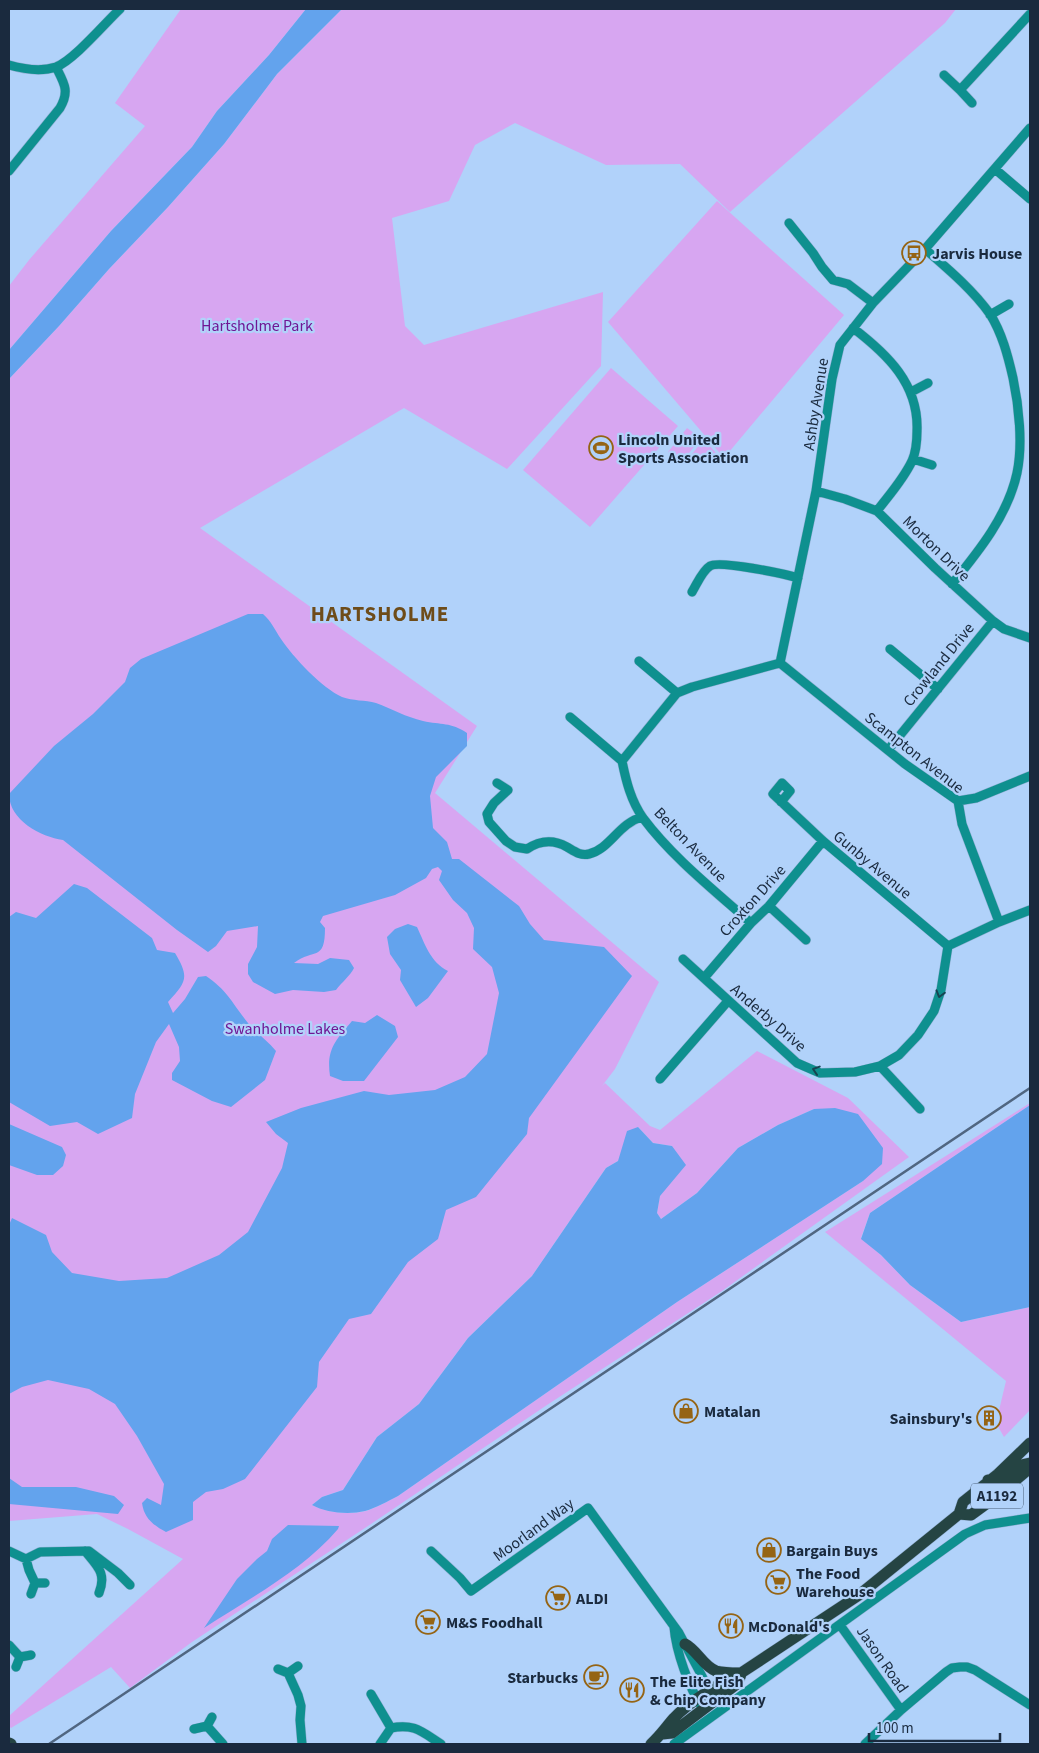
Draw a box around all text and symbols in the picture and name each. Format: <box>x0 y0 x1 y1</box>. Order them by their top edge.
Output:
bus stop icon: Jarvis House <box>901 240 927 266</box>
place label: Jarvis House <box>932 243 1022 265</box>
park label: Hartsholme Park <box>201 315 313 337</box>
street label: Ashby Avenue <box>798 356 834 452</box>
place label: Lincoln United Sports Association <box>618 429 749 469</box>
sports icon: Lincoln United Sports Association <box>588 435 614 461</box>
street label: Morton Drive <box>898 511 975 587</box>
district label: HARTSHOLME <box>311 599 449 629</box>
street label: Crowland Drive <box>898 618 980 711</box>
street label: Scampton Avenue <box>860 707 969 799</box>
street label: Belton Avenue <box>649 802 732 887</box>
street label: Gunby Avenue <box>828 825 916 904</box>
street label: Croxton Drive <box>714 860 791 942</box>
street label: Anderby Drive <box>726 979 811 1057</box>
one-way arrow <box>935 989 945 997</box>
park label: Swanholme Lakes <box>225 1018 346 1040</box>
one-way arrow <box>812 1066 821 1076</box>
shop icon: Matalan <box>673 1398 699 1424</box>
place label: Matalan <box>704 1401 761 1423</box>
building icon: Sainsbury's <box>976 1405 1002 1431</box>
place label: Sainsbury's <box>889 1408 972 1430</box>
road number: A1192 <box>971 1484 1023 1508</box>
street label: Moorland Way <box>489 1493 579 1567</box>
shop icon: Bargain Buys <box>756 1537 782 1563</box>
place label: Bargain Buys <box>786 1540 878 1562</box>
place label: The Food Warehouse <box>796 1563 874 1603</box>
supermarket icon: The Food Warehouse <box>765 1569 791 1595</box>
supermarket icon: ALDI <box>545 1585 571 1611</box>
place label: ALDI <box>575 1588 608 1610</box>
supermarket icon: M&S Foodhall <box>415 1609 441 1635</box>
place label: M&S Foodhall <box>446 1612 543 1634</box>
restaurant icon: McDonald's <box>718 1613 744 1639</box>
place label: McDonald's <box>748 1616 830 1638</box>
street label: Jason Road <box>851 1622 913 1698</box>
cafe icon: Starbucks <box>583 1664 609 1690</box>
place label: Starbucks <box>507 1667 578 1689</box>
place label: The Elite Fish & Chip Company <box>650 1671 767 1711</box>
restaurant icon: The Elite Fish & Chip Company <box>619 1677 645 1703</box>
scale bar <box>869 1710 1000 1742</box>
text: 100 m <box>876 1718 914 1739</box>

